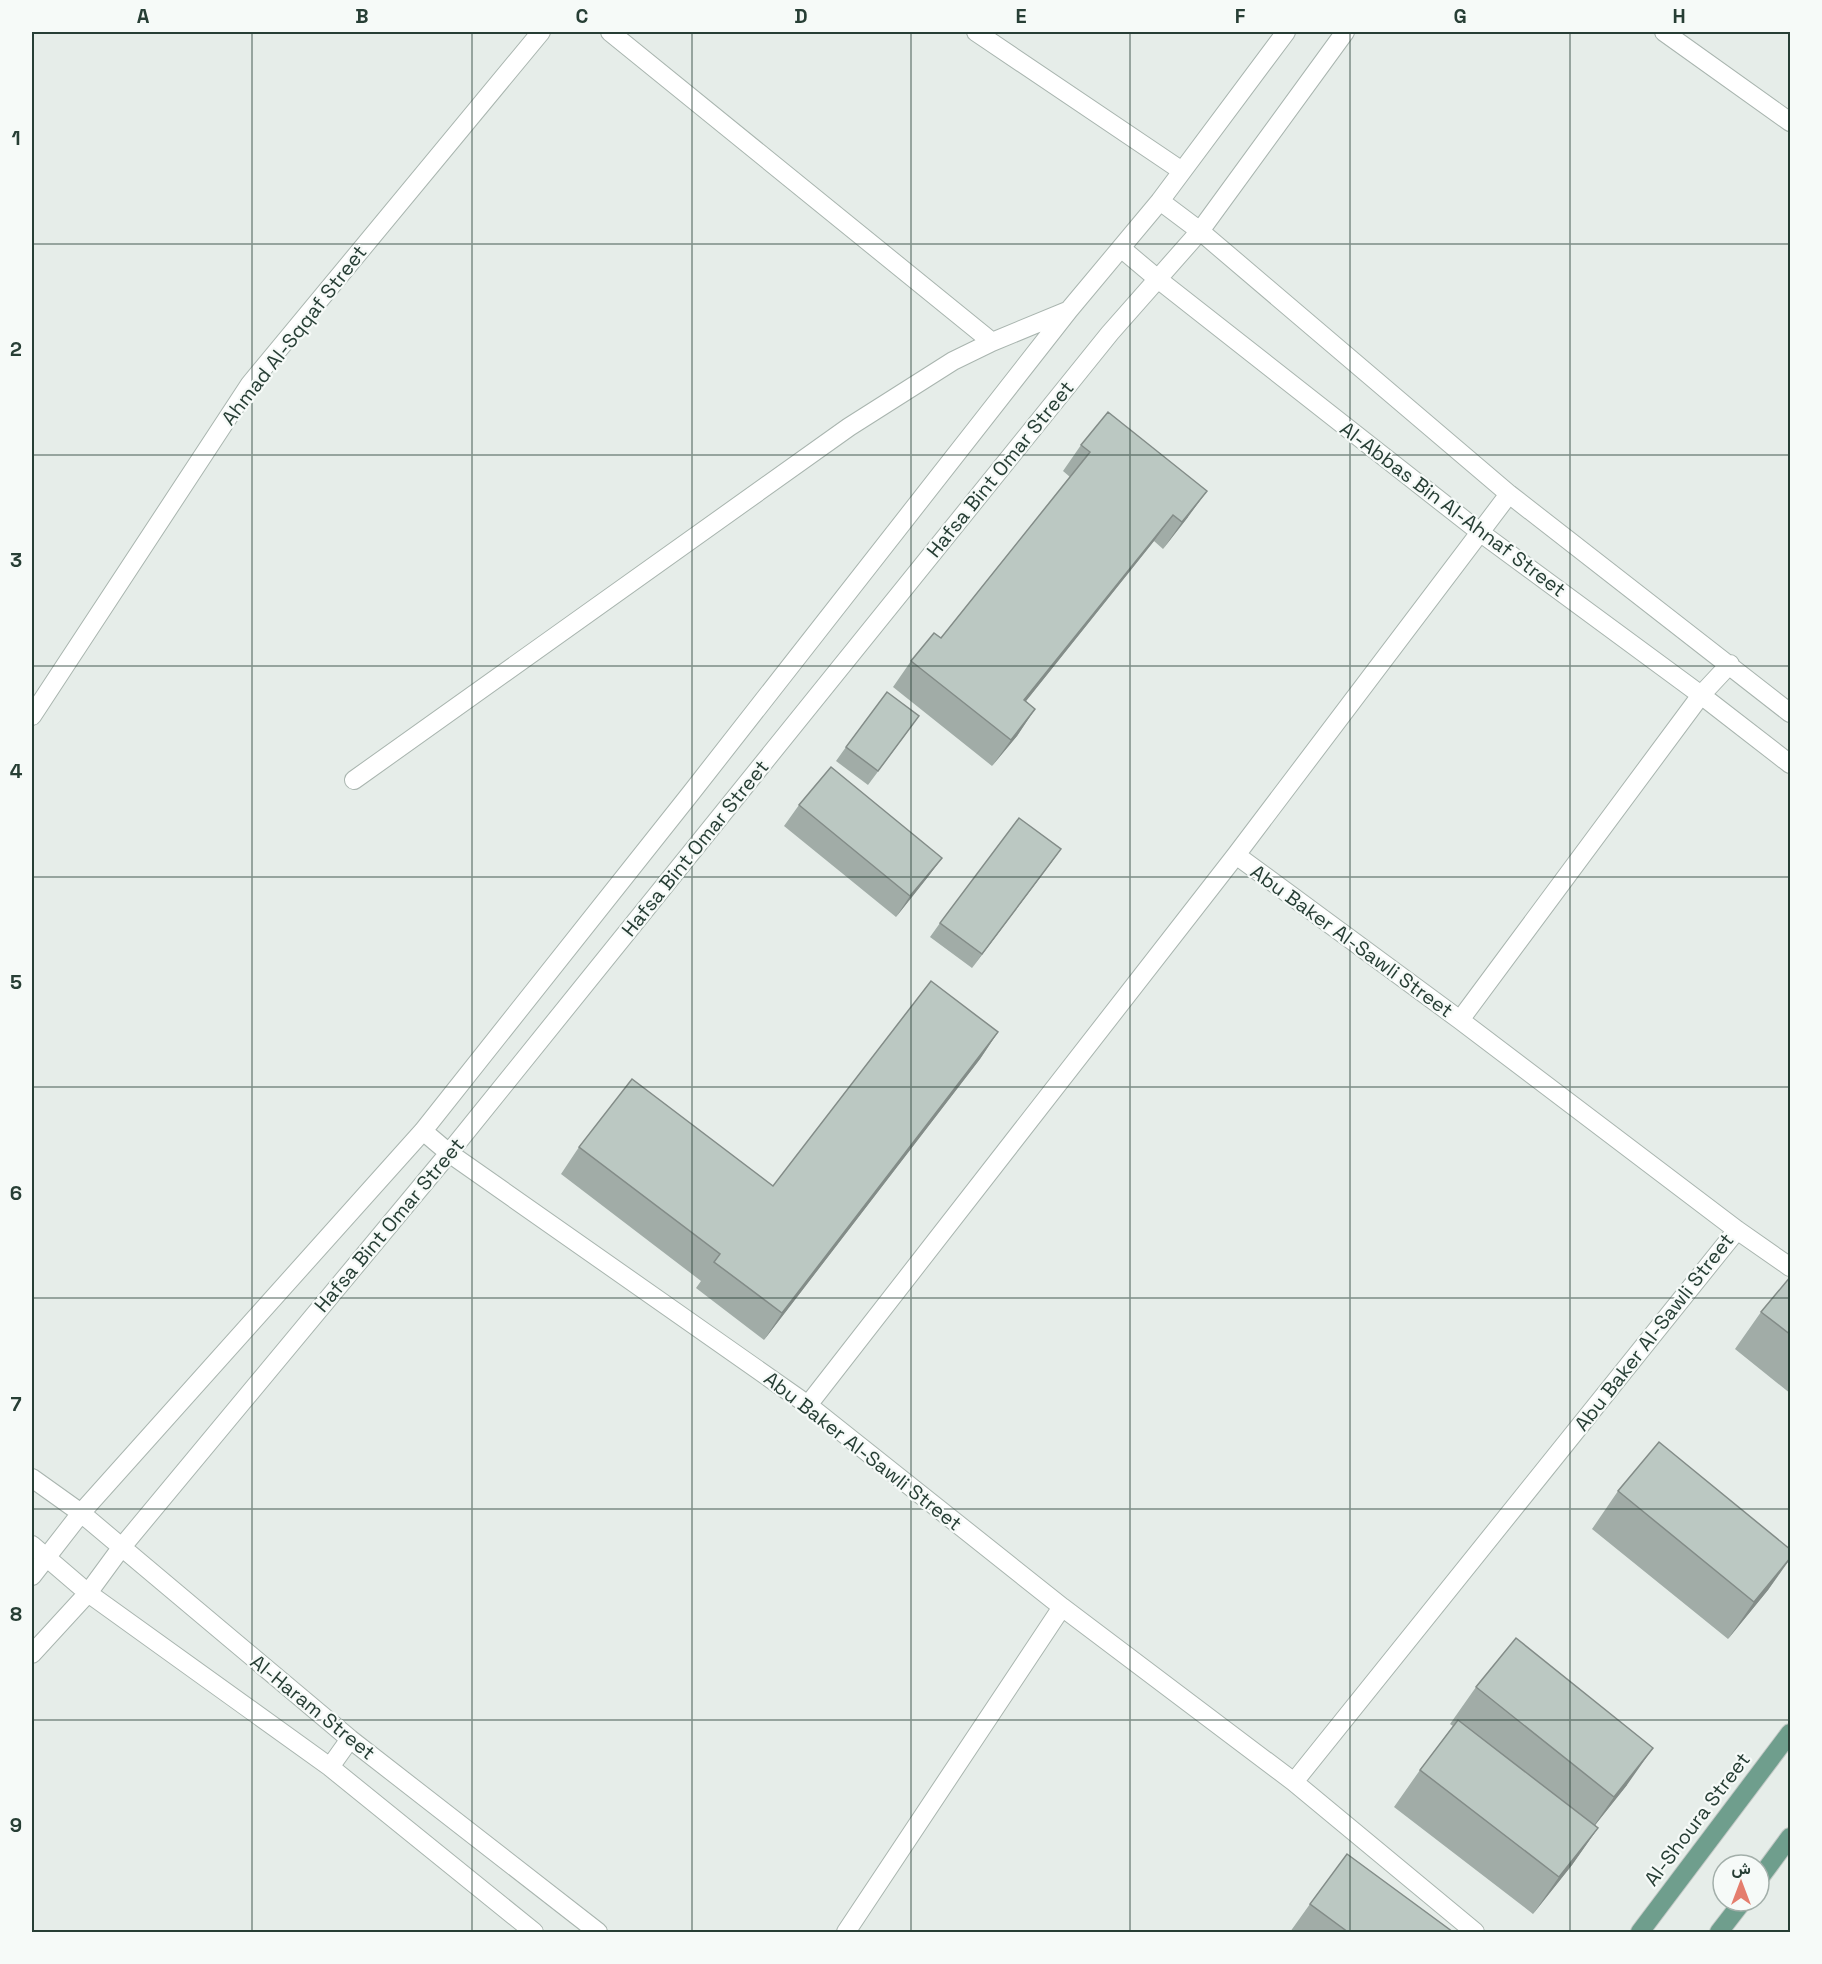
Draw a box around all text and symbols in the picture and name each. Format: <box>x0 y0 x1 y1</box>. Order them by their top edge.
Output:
text: A <box>137 3 150 29</box>
text: B <box>355 3 369 29</box>
text: C <box>576 3 589 29</box>
text: D <box>794 3 808 29</box>
text: E <box>1015 3 1027 29</box>
text: F <box>1235 3 1246 29</box>
text: G <box>1453 3 1467 29</box>
text: H <box>1672 3 1686 29</box>
text: 1 <box>11 125 21 151</box>
street label: Ahmad Al-Sqqaf Street <box>216 240 372 430</box>
text: 2 <box>10 336 22 362</box>
street label: Hafsa Bint Omar Street <box>921 375 1079 563</box>
street label: Al-Abbas Bin Al-Ahnaf Street <box>1335 415 1571 603</box>
text: 3 <box>10 547 22 573</box>
street label: Hafsa Bint Omar Street <box>616 754 774 942</box>
text: 4 <box>10 758 23 784</box>
street label: Abu Baker Al-Sawli Street <box>1246 859 1458 1023</box>
text: 5 <box>10 969 22 995</box>
street label: Hafsa Bint Omar Street <box>308 1132 470 1318</box>
text: 6 <box>10 1180 22 1206</box>
street label: Abu Baker Al-Sawli Street <box>1569 1228 1739 1436</box>
street label: Abu Baker Al-Sawli Street <box>759 1366 967 1536</box>
text: 7 <box>10 1391 22 1417</box>
text: 8 <box>10 1601 22 1627</box>
street label: Al-Haram Street <box>245 1649 381 1765</box>
street label: Al-Shoura Street <box>1638 1747 1756 1891</box>
text: 9 <box>10 1812 22 1838</box>
north arrow <box>1711 1853 1771 1913</box>
text: ش <box>1731 1858 1751 1879</box>

